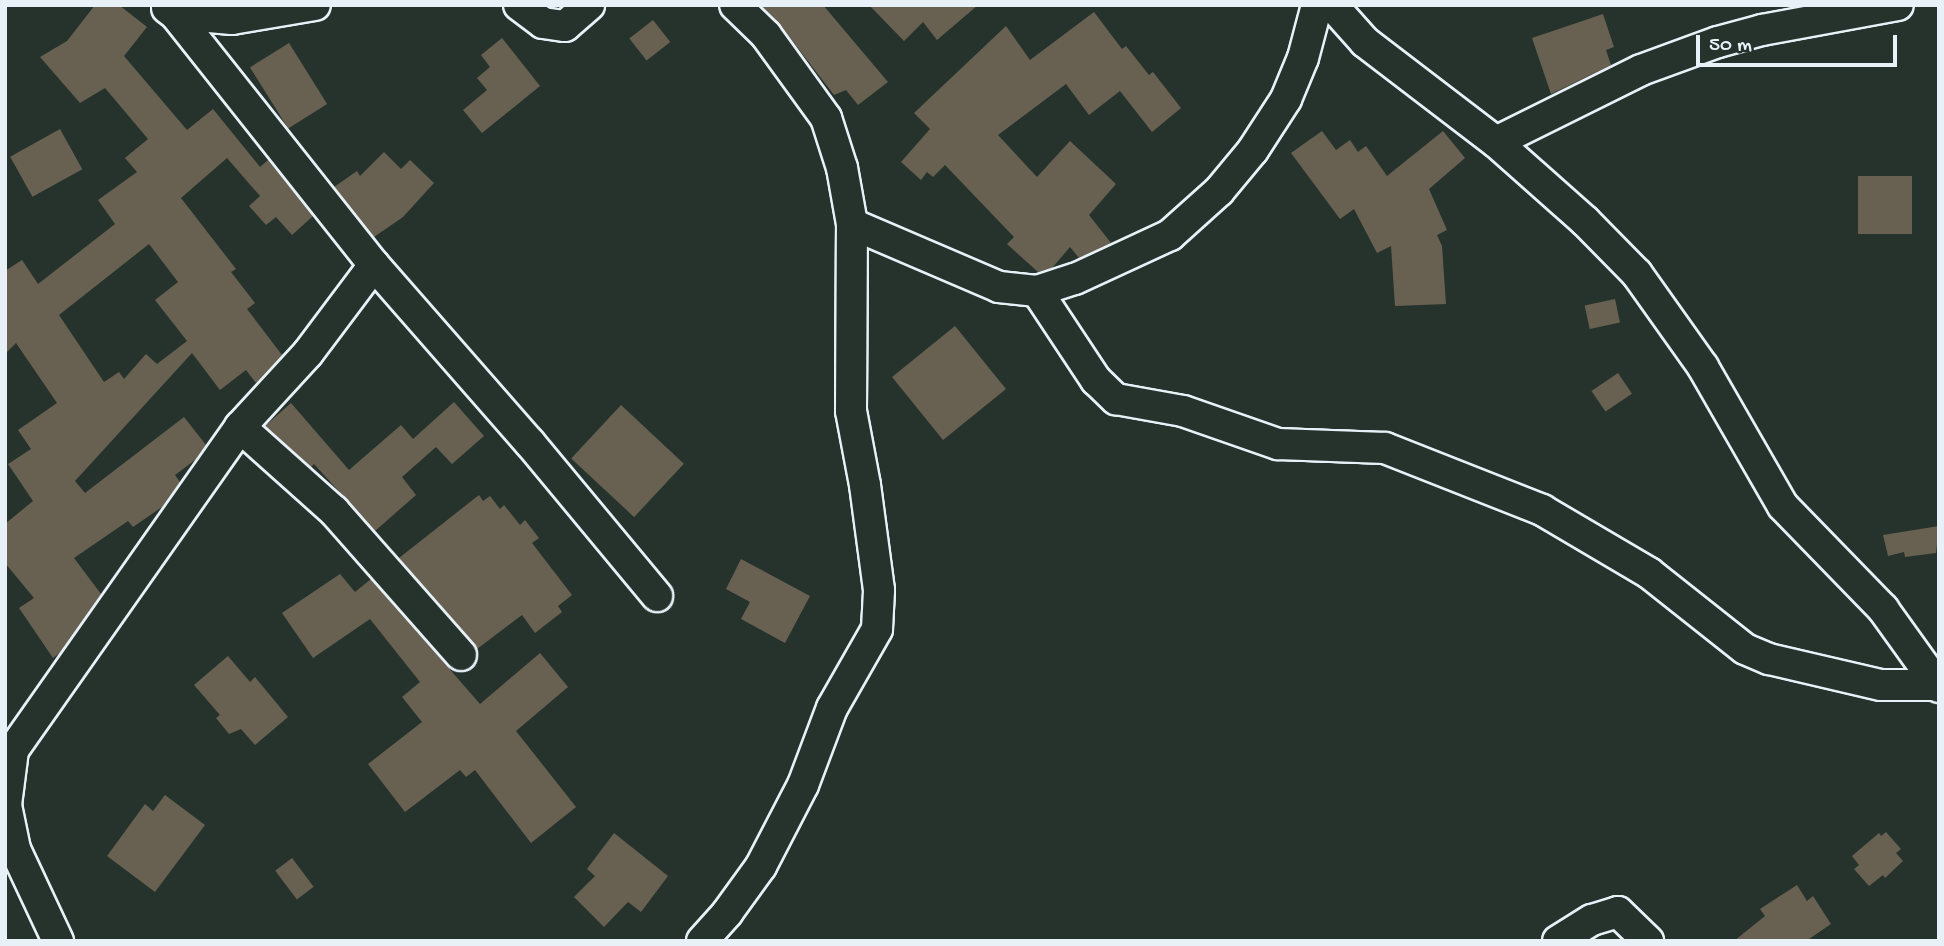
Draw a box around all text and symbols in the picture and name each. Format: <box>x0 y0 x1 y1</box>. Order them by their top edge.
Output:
scale bar <box>1699 21 1900 65</box>
text: 50 m <box>1709 34 1752 59</box>

